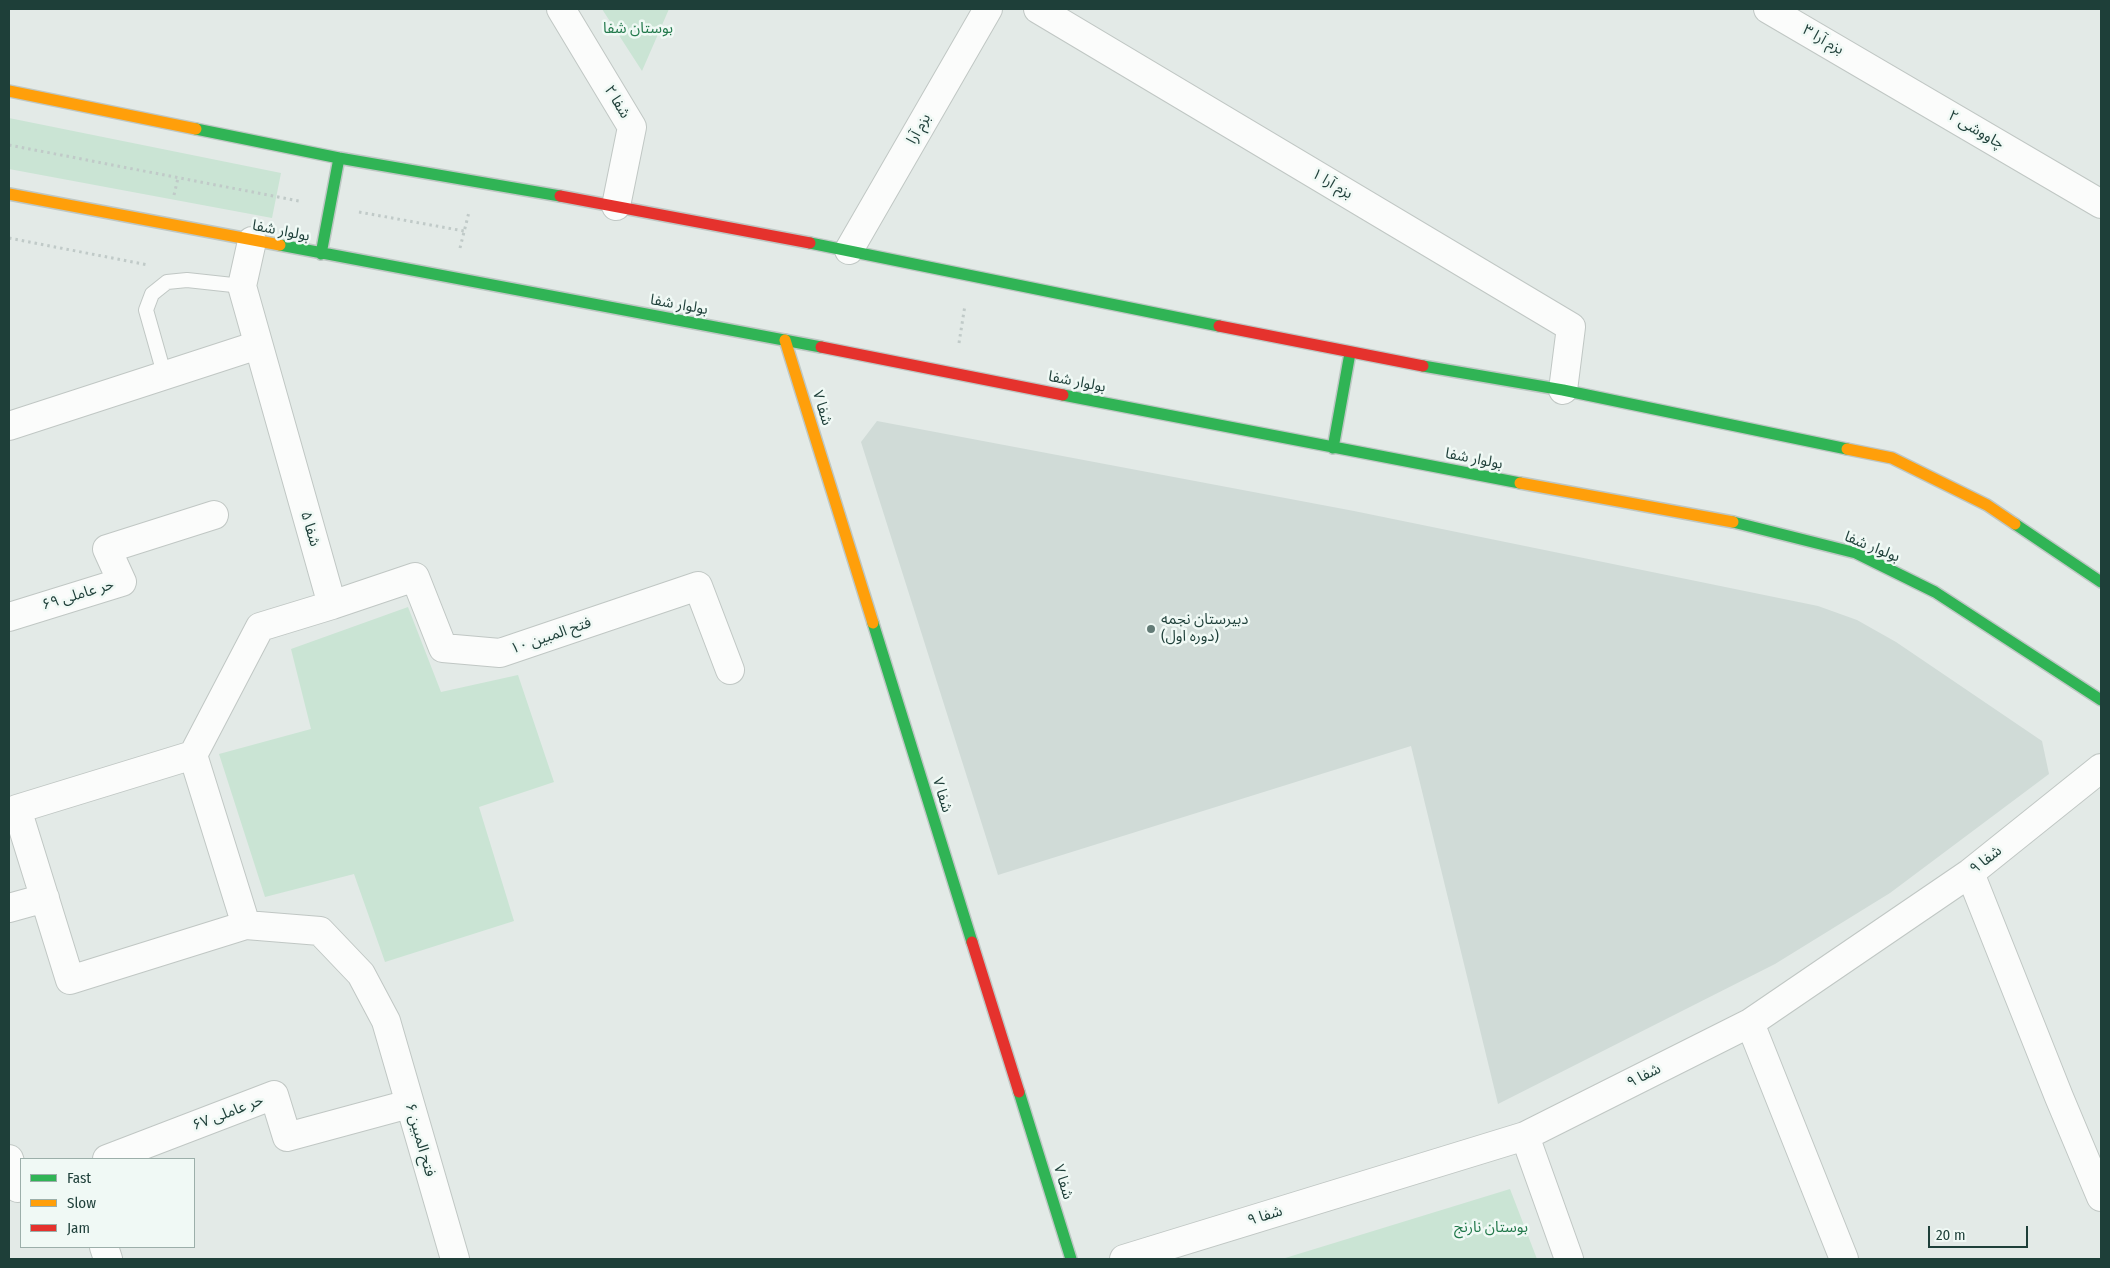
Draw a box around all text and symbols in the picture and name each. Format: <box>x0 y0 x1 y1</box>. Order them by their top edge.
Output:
park label: بوستان شفا <box>603 20 673 38</box>
street label: بزم آرا ۳ <box>1799 21 1847 59</box>
street label: شفا ۲ <box>600 82 634 122</box>
street label: چاووشی ۲ <box>1945 107 2007 153</box>
street label: بزم آرا <box>903 110 935 148</box>
street label: بزم آرا ۱ <box>1308 165 1356 203</box>
street label: بولوار شفا <box>251 217 311 245</box>
street label: بولوار شفا <box>649 291 709 319</box>
street label: بولوار شفا <box>1047 368 1107 396</box>
street label: شفا ۷ <box>808 388 836 428</box>
street label: بولوار شفا <box>1444 445 1504 473</box>
street label: شفا ۵ <box>296 509 324 549</box>
street label: بولوار شفا <box>1842 528 1902 566</box>
street label: حر عاملی ۶۹ <box>40 576 116 614</box>
place label: دبیرستان نجمه (دوره اول) <box>1161 611 1248 646</box>
street label: فتح المبین ۱۰ <box>508 614 594 658</box>
marker: دبیرستان نجمه (دوره اول) <box>1145 623 1157 635</box>
street label: شفا ۷ <box>928 775 956 815</box>
street label: شفا ۹ <box>1966 842 2006 878</box>
street label: شفا ۹ <box>1624 1060 1664 1092</box>
street label: حر عاملی ۶۷ <box>190 1091 266 1135</box>
street label: فتح المبین ۶ <box>401 1101 439 1179</box>
legend <box>20 1158 195 1248</box>
street label: شفا ۷ <box>1049 1162 1077 1202</box>
text: Fast <box>67 1169 91 1187</box>
text: Slow <box>67 1194 96 1212</box>
street label: شفا ۹ <box>1245 1202 1285 1230</box>
scale bar <box>1930 1216 2030 1248</box>
text: Jam <box>67 1219 90 1237</box>
park label: بوستان نارنج <box>1454 1219 1528 1237</box>
text: 20 m <box>1936 1226 1966 1244</box>

